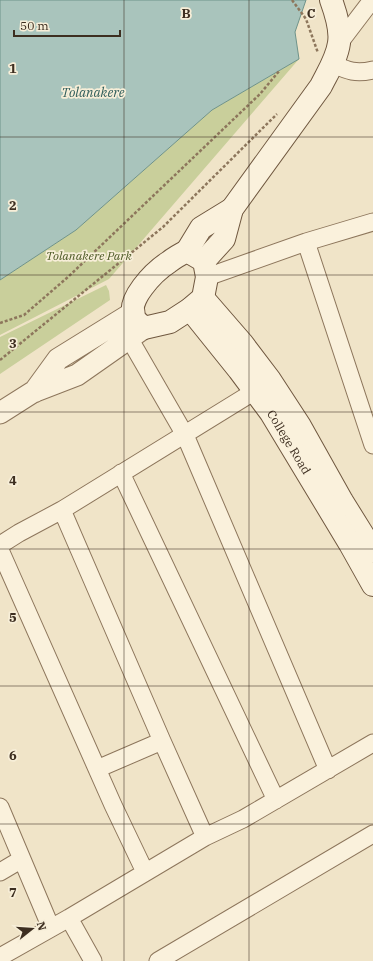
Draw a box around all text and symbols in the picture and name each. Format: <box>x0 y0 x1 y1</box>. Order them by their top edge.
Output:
text: B <box>181 5 191 22</box>
text: C <box>307 5 316 22</box>
scale bar <box>14 12 120 38</box>
text: 50 m <box>20 18 49 33</box>
text: 1 <box>9 60 17 77</box>
water label: Tolanakere <box>61 84 125 101</box>
text: 2 <box>9 197 17 214</box>
park label: Tolanakere Park <box>46 248 133 263</box>
text: 3 <box>9 335 17 352</box>
street label: College Road <box>264 407 314 477</box>
text: 4 <box>9 472 17 489</box>
text: 5 <box>9 609 17 626</box>
text: 6 <box>9 747 17 764</box>
text: 7 <box>9 884 17 901</box>
north arrow <box>12 909 52 949</box>
text: N <box>34 920 50 933</box>

